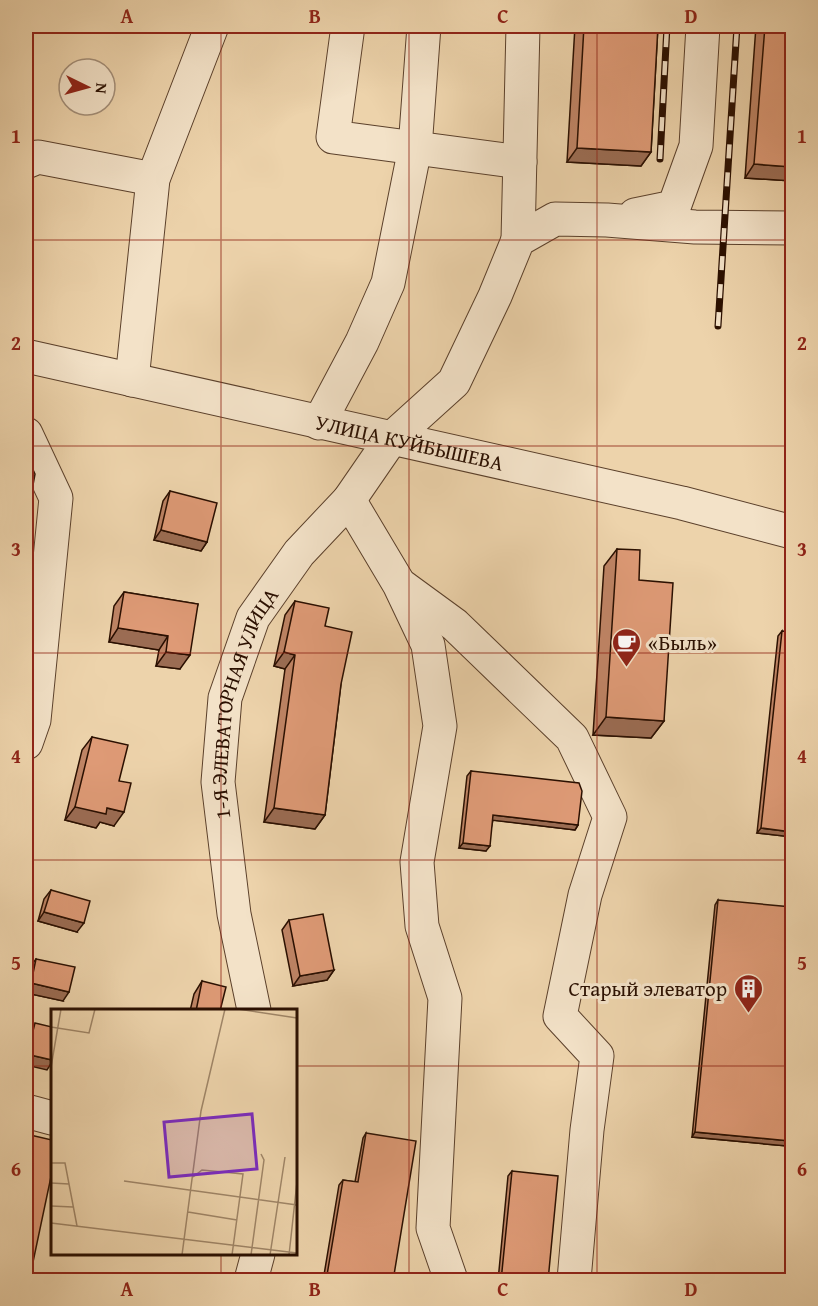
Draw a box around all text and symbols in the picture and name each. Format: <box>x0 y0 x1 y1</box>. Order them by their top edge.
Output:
text: A <box>121 1 134 30</box>
text: B <box>309 1 321 30</box>
text: C <box>497 1 509 30</box>
text: D <box>684 1 698 30</box>
north arrow <box>57 57 117 117</box>
text: N <box>89 82 114 95</box>
text: 1 <box>11 121 21 150</box>
text: 1 <box>797 121 807 150</box>
text: 2 <box>11 328 21 357</box>
text: 2 <box>797 328 807 357</box>
street label: УЛИЦА КУЙБЫШЕВА <box>312 406 507 478</box>
text: 3 <box>11 534 21 563</box>
text: 3 <box>797 534 807 563</box>
street label: 1-Я ЭЛЕВАТОРНАЯ УЛИЦА <box>202 581 286 821</box>
cafe icon: «Быль» <box>611 626 643 668</box>
place label: «Быль» <box>648 627 717 658</box>
text: 4 <box>11 741 21 770</box>
text: 4 <box>797 741 807 770</box>
text: 5 <box>11 948 21 977</box>
text: 5 <box>797 948 807 977</box>
building icon: Старый элеватор <box>732 972 764 1014</box>
place label: Старый элеватор <box>569 973 727 1004</box>
inset map <box>51 1009 297 1255</box>
text: 6 <box>11 1154 21 1183</box>
text: 6 <box>797 1154 807 1183</box>
text: A <box>121 1274 134 1303</box>
text: B <box>309 1274 321 1303</box>
text: C <box>497 1274 509 1303</box>
text: D <box>684 1274 698 1303</box>

